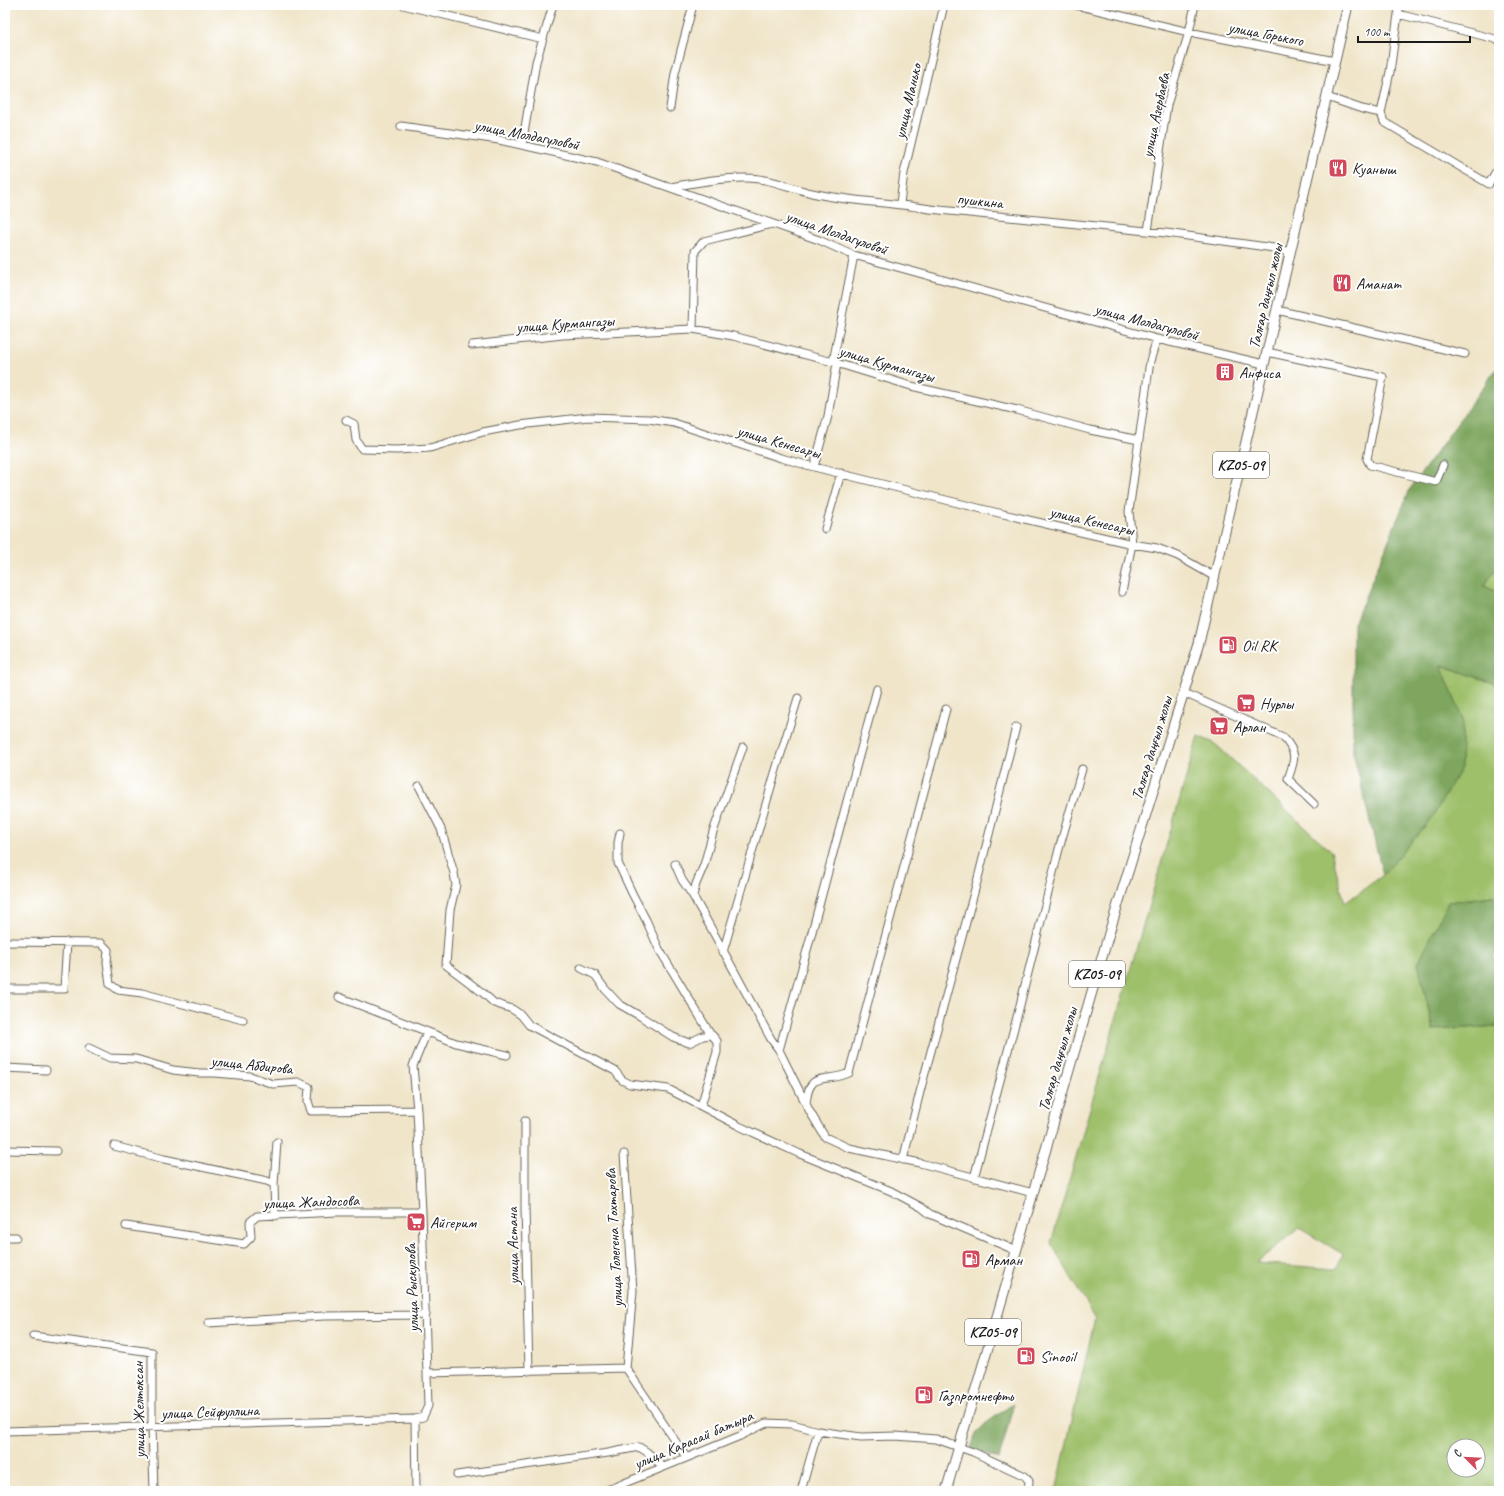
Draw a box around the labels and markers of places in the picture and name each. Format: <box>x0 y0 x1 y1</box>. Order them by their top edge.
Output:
restaurant icon: Куаныш <box>1327 157 1349 179</box>
place label: Куаныш <box>1352 159 1396 179</box>
restaurant icon: Аманат <box>1331 272 1353 294</box>
place label: Аманат <box>1356 274 1402 294</box>
building icon: Анфиса <box>1214 361 1236 383</box>
place label: Анфиса <box>1239 363 1282 383</box>
fuel station icon: Oil RK <box>1217 634 1239 656</box>
place label: Oil RK <box>1242 636 1279 656</box>
supermarket icon: Нурлы <box>1235 692 1257 714</box>
place label: Нурлы <box>1260 694 1295 714</box>
supermarket icon: Арлан <box>1208 715 1230 737</box>
place label: Арлан <box>1233 717 1267 737</box>
supermarket icon: Айгерим <box>405 1211 427 1233</box>
place label: Айгерим <box>430 1213 477 1233</box>
fuel station icon: Арман <box>960 1248 982 1270</box>
place label: Арман <box>985 1250 1023 1270</box>
fuel station icon: Sinooil <box>1015 1345 1037 1367</box>
place label: Sinooil <box>1040 1347 1079 1367</box>
fuel station icon: Газпромнефть <box>913 1384 935 1406</box>
place label: Газпромнефть <box>938 1386 1015 1406</box>

